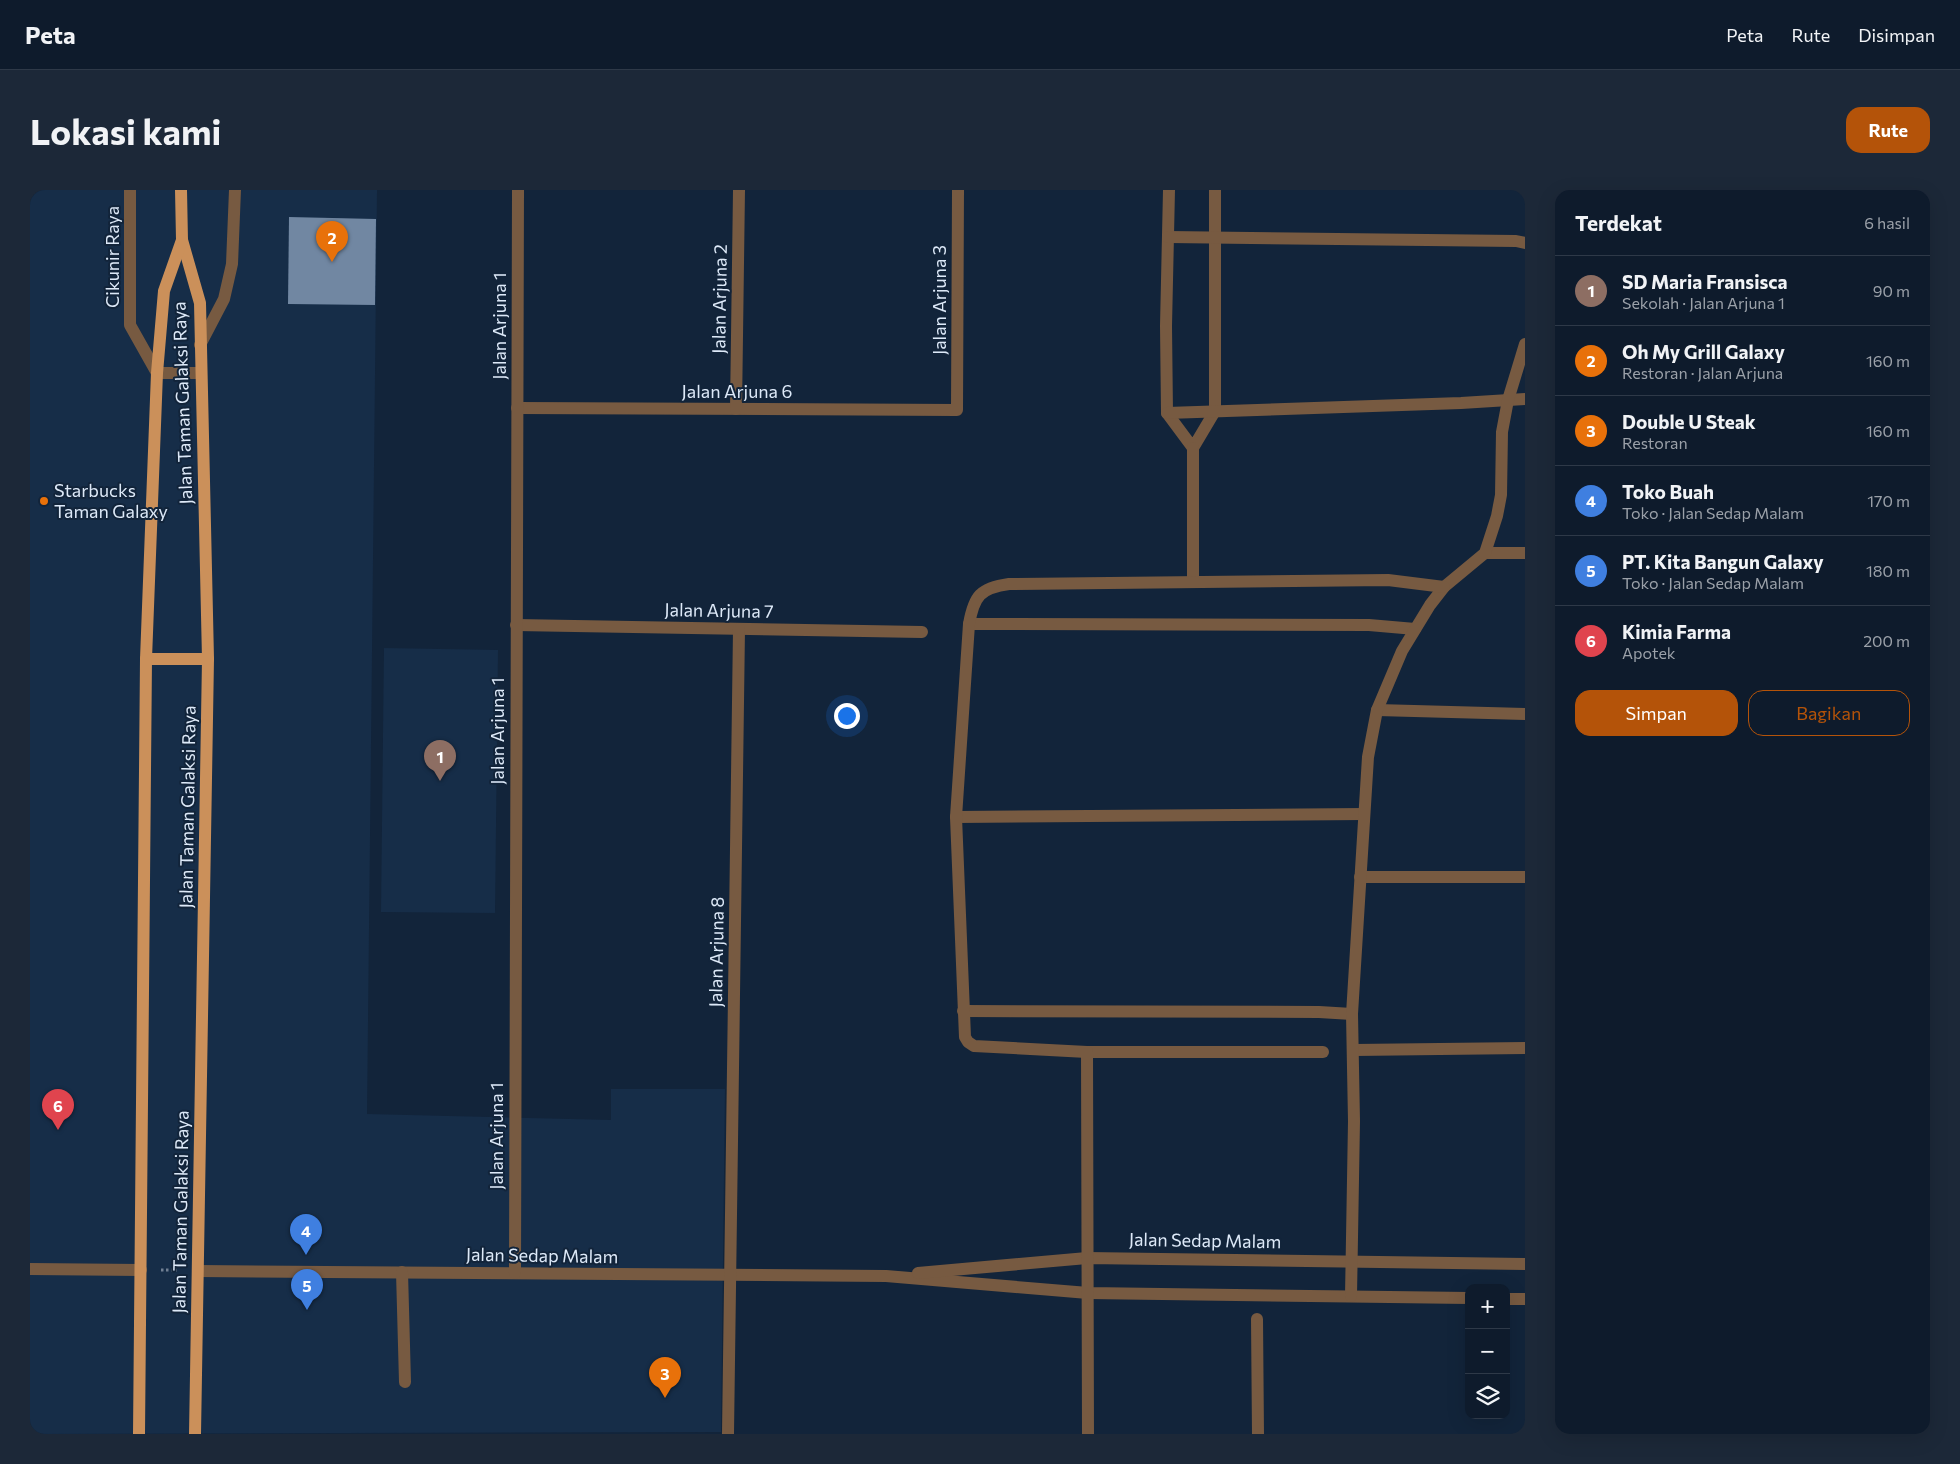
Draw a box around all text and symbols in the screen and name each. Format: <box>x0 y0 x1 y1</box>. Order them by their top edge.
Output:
text: Peta <box>25 20 76 49</box>
text: Peta <box>1726 24 1763 46</box>
text: Rute <box>1791 24 1830 46</box>
text: Disimpan <box>1858 24 1935 46</box>
button: Rute <box>1846 107 1930 153</box>
text: Lokasi kami <box>30 109 221 152</box>
street label: Cikunir Raya <box>101 206 123 308</box>
text: Terdekat <box>1575 210 1662 235</box>
text: 6 hasil <box>1864 213 1910 232</box>
pin: 2 <box>316 221 348 262</box>
street label: Jalan Arjuna 2 <box>707 244 731 354</box>
street label: Jalan Arjuna 3 <box>928 245 950 355</box>
text: SD Maria Fransisca <box>1622 270 1788 293</box>
street label: Jalan Arjuna 1 <box>488 272 510 380</box>
text: 1 <box>1587 281 1595 300</box>
text: 90 m <box>1873 281 1910 300</box>
text: Sekolah · Jalan Arjuna 1 <box>1622 293 1785 312</box>
street label: Jalan Taman Galaksi Raya <box>167 301 197 505</box>
text: Oh My Grill Galaxy <box>1622 340 1785 363</box>
text: 2 <box>1586 351 1596 370</box>
text: 160 m <box>1866 351 1910 370</box>
text: Restoran · Jalan Arjuna <box>1622 363 1783 382</box>
street label: Jalan Arjuna 6 <box>682 380 792 402</box>
text: Double U Steak <box>1622 410 1756 433</box>
text: 3 <box>1586 421 1596 440</box>
text: 160 m <box>1866 421 1910 440</box>
text: Restoran <box>1622 433 1688 452</box>
place label: Starbucks Taman Galaxy <box>54 479 168 522</box>
text: Toko Buah <box>1622 480 1714 503</box>
text: 4 <box>1586 491 1596 510</box>
text: 170 m <box>1867 491 1910 510</box>
marker: Starbucks Taman Galaxy <box>38 495 50 507</box>
text: Toko · Jalan Sedap Malam <box>1622 503 1804 522</box>
text: PT. Kita Bangun Galaxy <box>1622 550 1824 573</box>
text: 5 <box>1586 561 1596 580</box>
text: 180 m <box>1866 561 1910 580</box>
text: Toko · Jalan Sedap Malam <box>1622 573 1804 592</box>
street label: Jalan Arjuna 7 <box>664 598 774 622</box>
text: Kimia Farma <box>1622 620 1731 643</box>
text: 6 <box>1586 631 1596 650</box>
text: 200 m <box>1863 631 1910 650</box>
text: Apotek <box>1622 643 1676 662</box>
street label: Jalan Arjuna 1 <box>486 677 508 785</box>
button: Simpan <box>1575 690 1738 736</box>
button: Bagikan <box>1748 690 1910 736</box>
your location <box>834 703 860 729</box>
street label: Jalan Taman Galaksi Raya <box>174 705 200 909</box>
pin: 1 <box>424 740 456 781</box>
street label: Jalan Arjuna 8 <box>704 896 728 1008</box>
street label: Jalan Arjuna 1 <box>485 1082 507 1190</box>
pin: 6 <box>42 1089 74 1130</box>
street label: Jalan Taman Galaksi Raya <box>167 1110 193 1314</box>
pin: 4 <box>290 1214 322 1255</box>
street label: Jalan Sedap Malam <box>1129 1228 1281 1252</box>
street label: Jalan Sedap Malam <box>466 1243 618 1267</box>
pin: 5 <box>291 1269 323 1310</box>
map controls <box>1465 1284 1510 1419</box>
button: + <box>1465 1284 1510 1329</box>
button: − <box>1465 1329 1510 1374</box>
pin: 3 <box>649 1357 681 1398</box>
button: layers <box>1465 1374 1510 1419</box>

